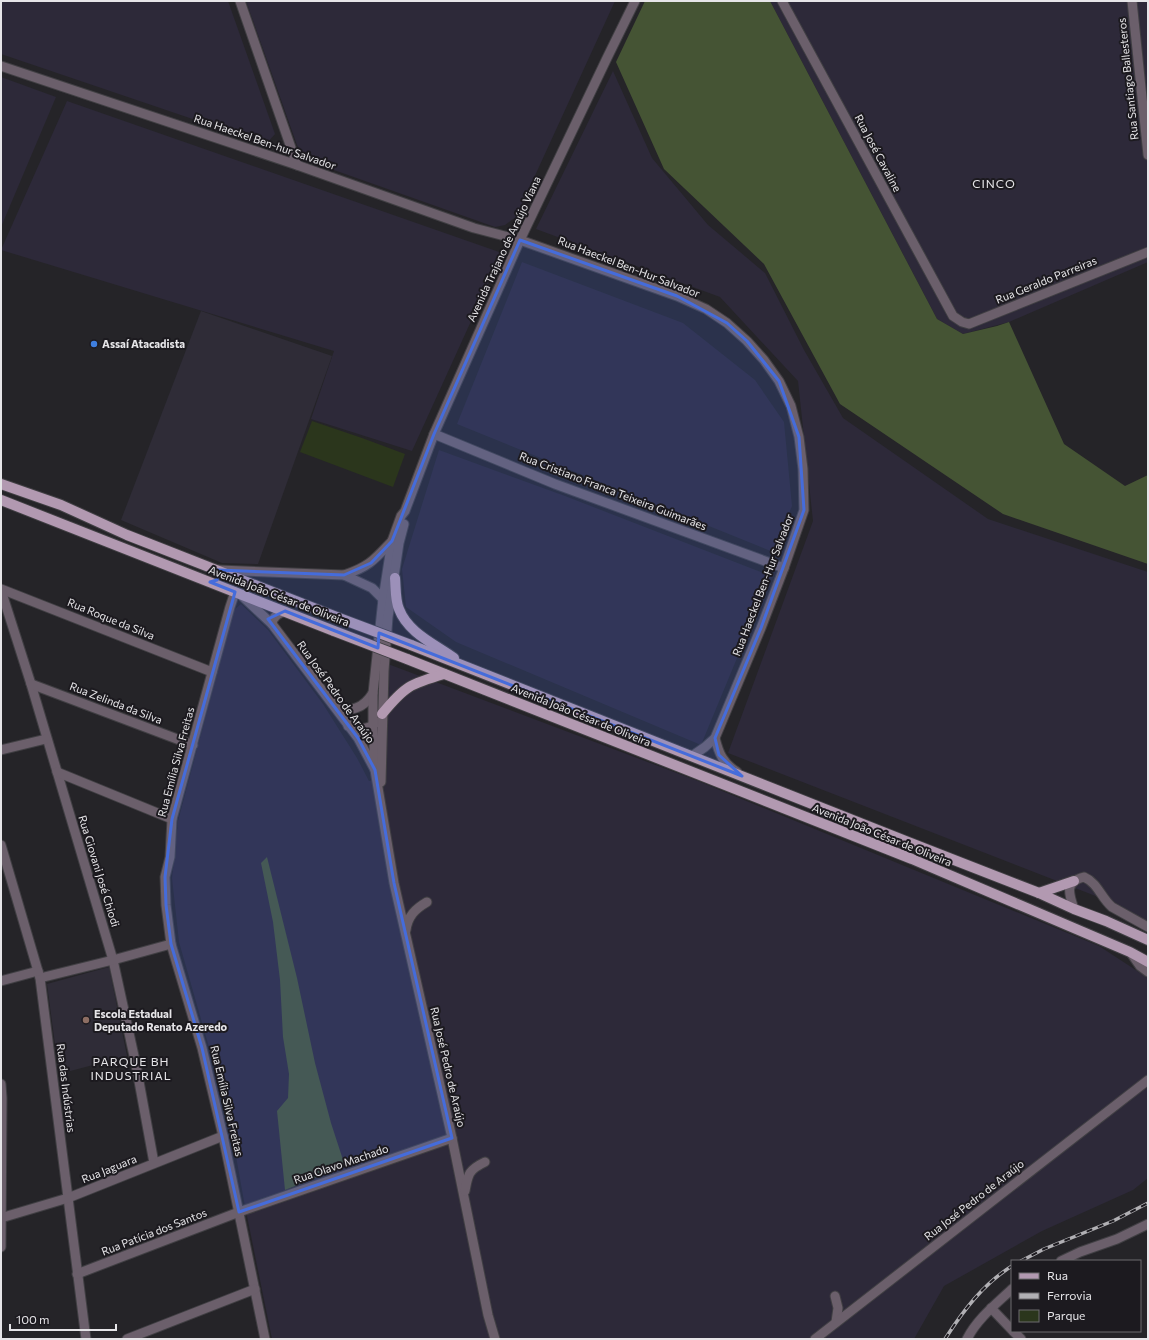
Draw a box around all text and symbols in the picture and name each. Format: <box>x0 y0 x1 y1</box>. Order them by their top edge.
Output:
street label: Rua Santiago Ballesteros <box>1115 17 1140 141</box>
street label: Rua Haeckel Ben-hur Salvador <box>192 111 338 172</box>
street label: Rua José Cavaline <box>852 112 904 194</box>
street label: Avenida Trajano de Araújo Viana <box>464 174 543 324</box>
district label: CINCO <box>972 176 1016 190</box>
street label: Rua Haeckel Ben-Hur Salvador <box>556 233 703 300</box>
street label: Rua Geraldo Parreiras <box>993 253 1098 306</box>
place label: Assaí Atacadista <box>102 337 185 350</box>
marker: Assaí Atacadista <box>89 339 99 349</box>
street label: Rua Cristiano Franca Teixeira Guimarães <box>518 449 709 532</box>
street label: Rua Haeckel Ben-Hur Salvador <box>729 511 796 658</box>
street label: Avenida João César de Oliveira <box>207 563 351 629</box>
street label: Rua Roque da Silva <box>66 595 157 642</box>
street label: Rua José Pedro de Araújo <box>294 638 378 746</box>
street label: Rua Zelinda da Silva <box>68 679 164 726</box>
street label: Avenida João César de Oliveira <box>509 681 653 749</box>
street label: Rua Emília Silva Freitas <box>155 705 196 818</box>
street label: Avenida João César de Oliveira <box>810 801 954 869</box>
street label: Rua Giovani José Chiodi <box>75 813 123 929</box>
street label: Rua José Pedro de Araújo <box>427 1005 469 1129</box>
place label: Escola Estadual Deputado Renato Azeredo <box>94 1007 228 1033</box>
marker: Escola Estadual Deputado Renato Azeredo <box>81 1015 91 1025</box>
street label: Rua das Indústrias <box>55 1043 78 1133</box>
street label: Rua Emília Silva Freitas <box>208 1044 247 1158</box>
district label: PARQUE BH INDUSTRIAL <box>90 1054 172 1082</box>
street label: Rua Olavo Machado <box>292 1141 390 1186</box>
street label: Rua Jaguara <box>79 1152 139 1186</box>
street label: Rua José Pedro de Araújo <box>921 1156 1027 1243</box>
street label: Rua Patícia dos Santos <box>99 1205 208 1258</box>
legend <box>1011 1260 1141 1332</box>
text: Rua <box>1047 1268 1068 1282</box>
text: Ferrovia <box>1047 1288 1092 1302</box>
scale bar <box>10 1306 116 1332</box>
text: Parque <box>1047 1308 1085 1322</box>
text: 100 m <box>16 1312 50 1326</box>

